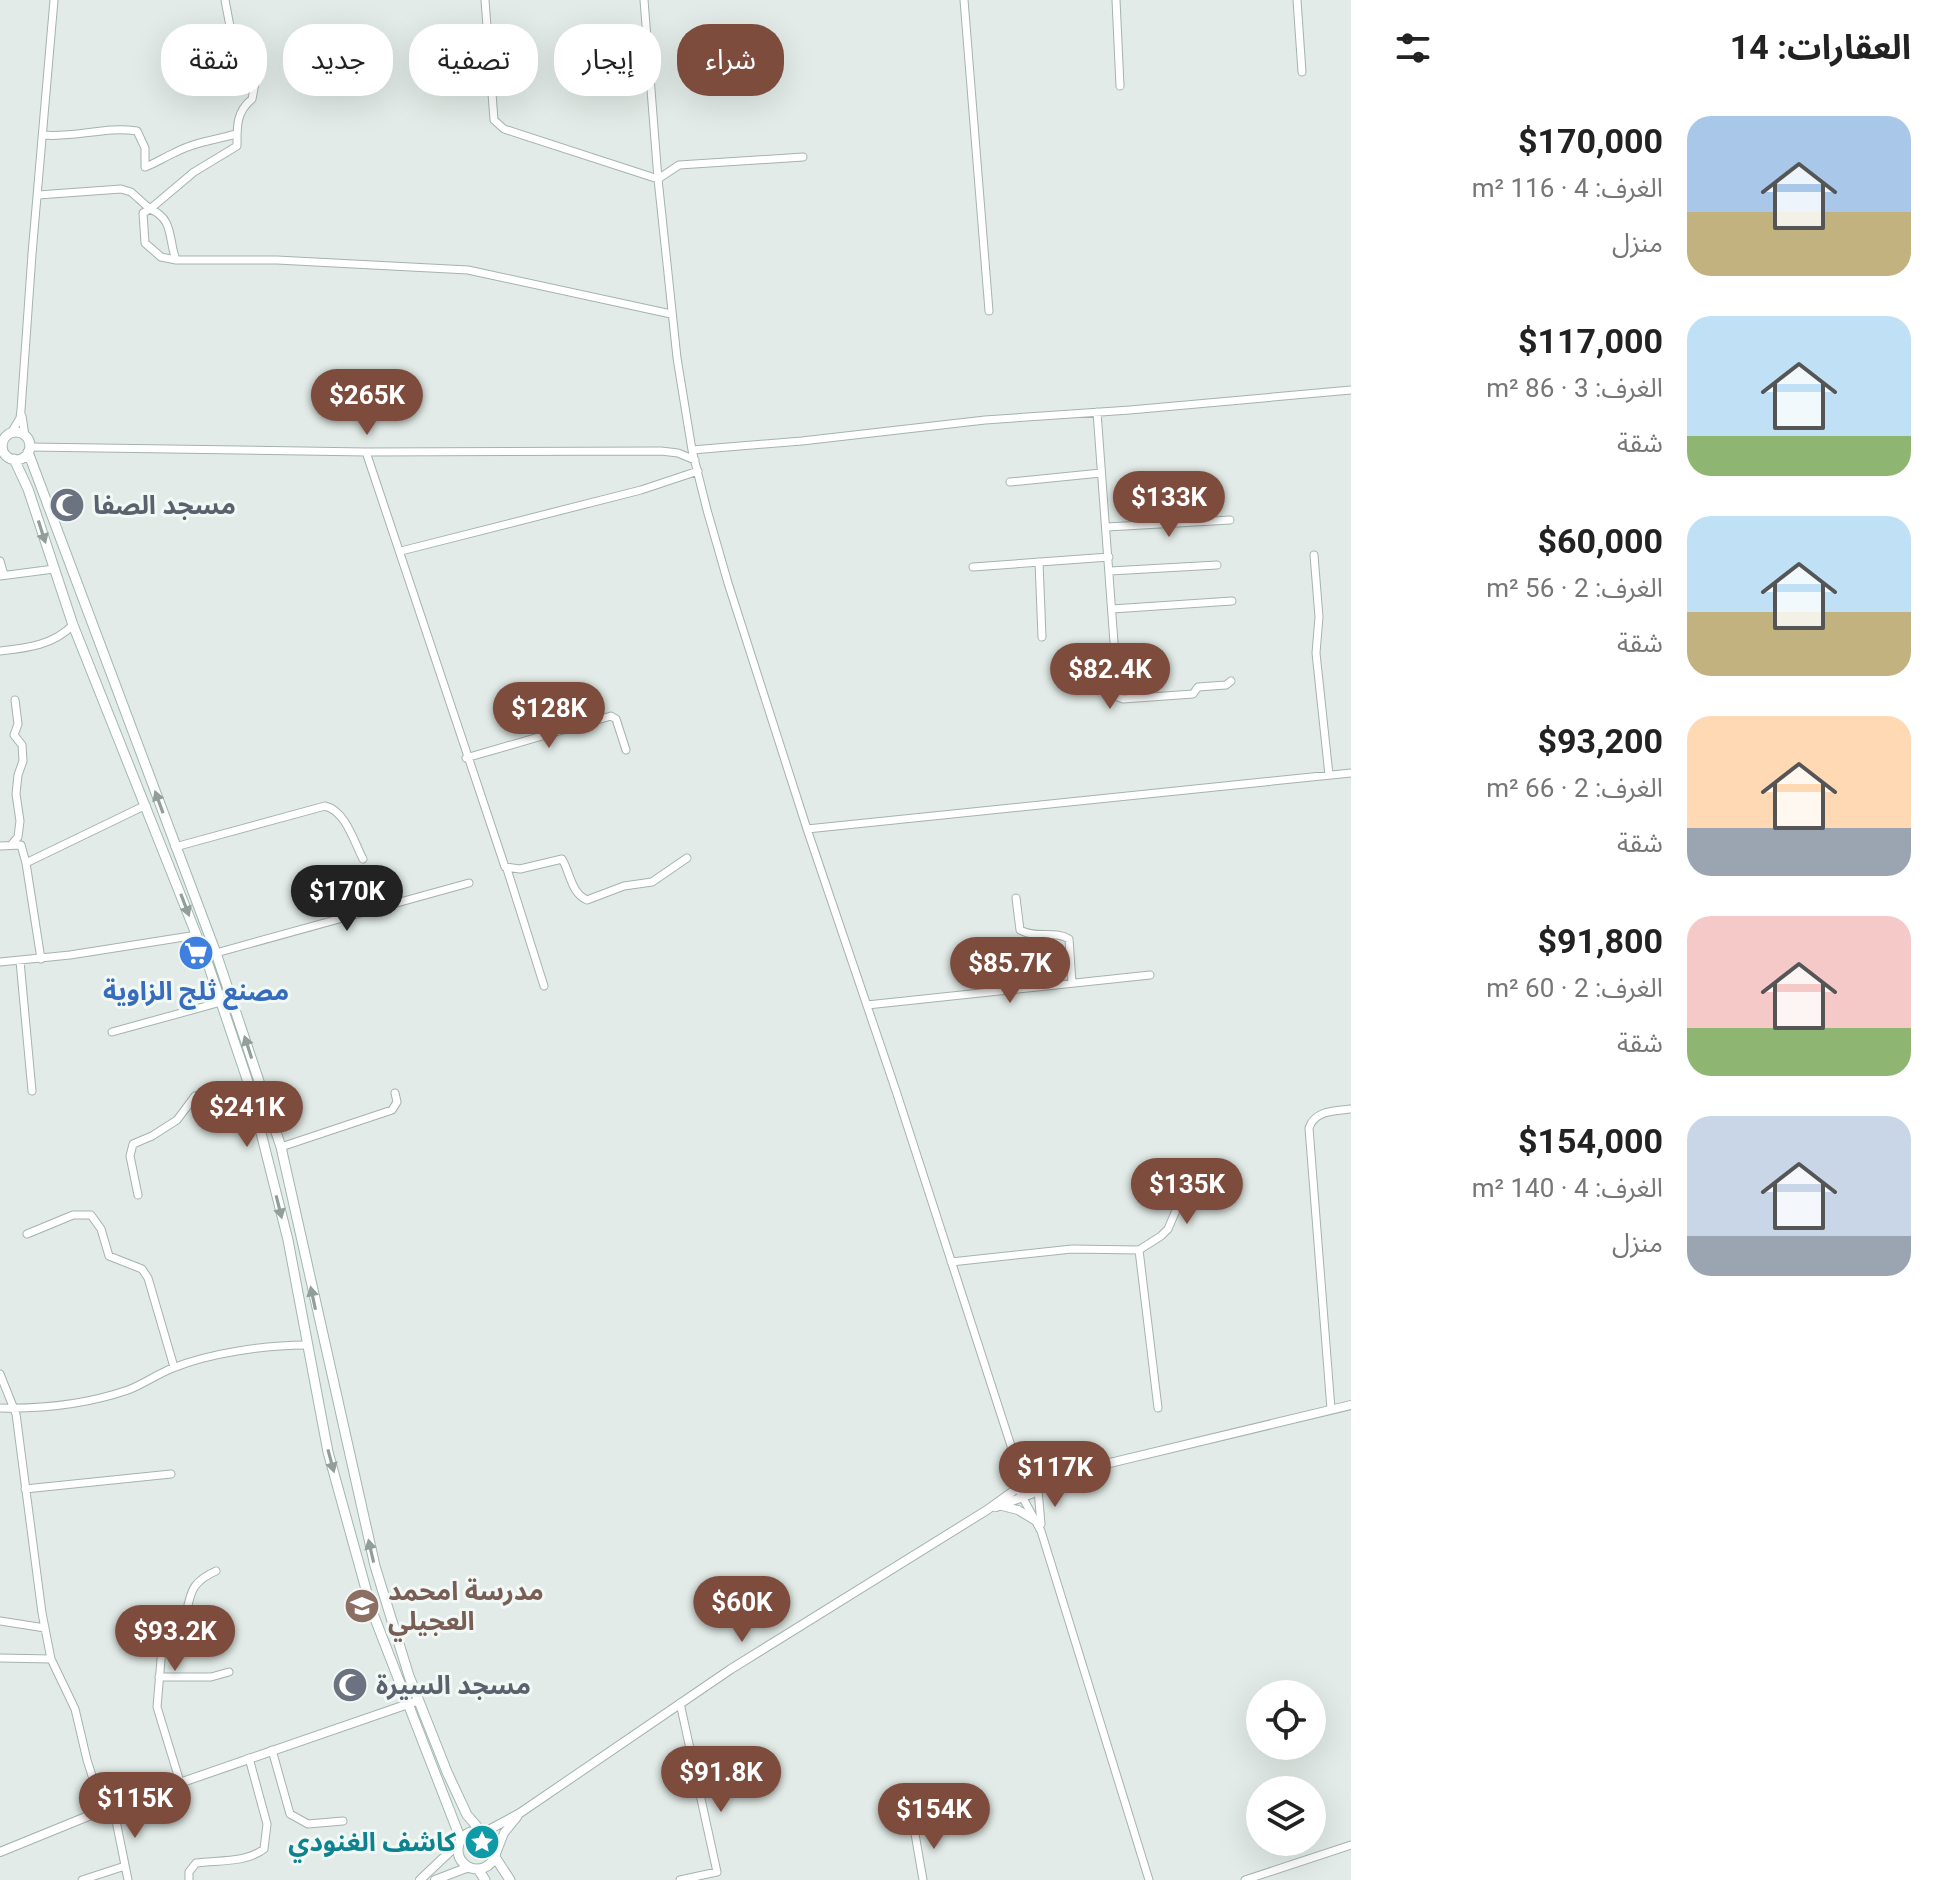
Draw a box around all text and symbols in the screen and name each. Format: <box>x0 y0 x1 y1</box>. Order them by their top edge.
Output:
chip: شقة <box>161 24 267 96</box>
chip: جديد <box>283 24 393 96</box>
chip: تصفية <box>409 24 538 96</box>
chip: إيجار <box>554 24 661 96</box>
chip: شراء <box>677 24 784 96</box>
icon: filters <box>1391 26 1435 70</box>
text: العقارات: 14 <box>1730 27 1911 67</box>
text: $170,000 <box>1518 121 1663 161</box>
icon: home <box>1751 148 1847 244</box>
text: الغرف: 4 · 116 m² <box>1472 173 1663 203</box>
text: منزل <box>1612 228 1663 258</box>
text: $117,000 <box>1518 321 1663 361</box>
icon: home <box>1751 348 1847 444</box>
pin: $265K <box>311 369 423 437</box>
text: الغرف: 3 · 86 m² <box>1486 373 1663 403</box>
text: $265K <box>329 380 405 410</box>
text: شقة <box>1617 428 1663 458</box>
pin: $133K <box>1113 471 1225 539</box>
text: $133K <box>1131 482 1207 512</box>
mosque icon: مسجد الصفا <box>48 486 86 524</box>
place label: مسجد الصفا <box>93 490 236 520</box>
one-way arrow <box>37 520 49 544</box>
text: $60,000 <box>1538 521 1663 561</box>
icon: home <box>1751 548 1847 644</box>
text: الغرف: 2 · 56 m² <box>1486 573 1663 603</box>
text: شقة <box>1617 628 1663 658</box>
pin: $82.4K <box>1045 643 1175 711</box>
text: $82.4K <box>1068 654 1152 684</box>
pin: $128K <box>493 682 605 750</box>
text: $128K <box>511 693 587 723</box>
text: $93,200 <box>1538 721 1663 761</box>
icon: home <box>1751 748 1847 844</box>
text: الغرف: 2 · 66 m² <box>1486 773 1663 803</box>
one-way arrow <box>152 790 164 814</box>
text: شقة <box>1617 828 1663 858</box>
pin: $170K <box>291 865 403 933</box>
text: $170K <box>309 876 385 906</box>
one-way arrow <box>179 893 192 917</box>
text: $91,800 <box>1538 921 1663 961</box>
supermarket icon: مصنع ثلج الزاوية <box>177 934 215 972</box>
pin: $85.7K <box>945 937 1075 1005</box>
text: $85.7K <box>968 948 1052 978</box>
icon: home <box>1751 948 1847 1044</box>
text: الغرف: 2 · 60 m² <box>1486 973 1663 1003</box>
place label: مصنع ثلج الزاوية <box>103 976 289 1010</box>
text: شقة <box>1617 1028 1663 1058</box>
one-way arrow <box>241 1034 253 1058</box>
pin: $241K <box>191 1081 303 1149</box>
text: $241K <box>209 1092 285 1122</box>
text: $154,000 <box>1518 1121 1663 1161</box>
icon: home <box>1751 1148 1847 1244</box>
pin: $135K <box>1131 1158 1243 1226</box>
text: $135K <box>1149 1169 1225 1199</box>
text: الغرف: 4 · 140 m² <box>1472 1173 1663 1203</box>
one-way arrow <box>274 1194 286 1219</box>
text: منزل <box>1612 1228 1663 1258</box>
one-way arrow <box>306 1285 319 1310</box>
pin: $117K <box>999 1441 1111 1509</box>
one-way arrow <box>325 1449 337 1474</box>
text: $117K <box>1017 1452 1093 1482</box>
one-way arrow <box>364 1539 377 1564</box>
place label: مدرسة امحمد العجيلي <box>388 1576 544 1642</box>
pin: $60K <box>695 1576 789 1644</box>
school or university icon: مدرسة امحمد العجيلي <box>343 1587 381 1625</box>
text: $60K <box>711 1587 773 1617</box>
pin: $93.2K <box>110 1605 240 1673</box>
text: $93.2K <box>133 1616 217 1646</box>
mosque icon: مسجد السيرة <box>331 1666 369 1704</box>
place label: مسجد السيرة <box>376 1670 531 1700</box>
map controls <box>1246 1680 1326 1856</box>
button: locate <box>1246 1680 1326 1760</box>
pin: $91.8K <box>656 1746 786 1814</box>
text: $91.8K <box>679 1757 763 1787</box>
pin: $115K <box>79 1772 191 1840</box>
button: layers <box>1246 1776 1326 1856</box>
text: $115K <box>97 1783 173 1813</box>
pin: $154K <box>878 1783 990 1851</box>
text: $154K <box>896 1794 972 1824</box>
place icon: كاشف الغنودي <box>463 1823 501 1861</box>
place label: كاشف الغنودي <box>288 1827 457 1863</box>

